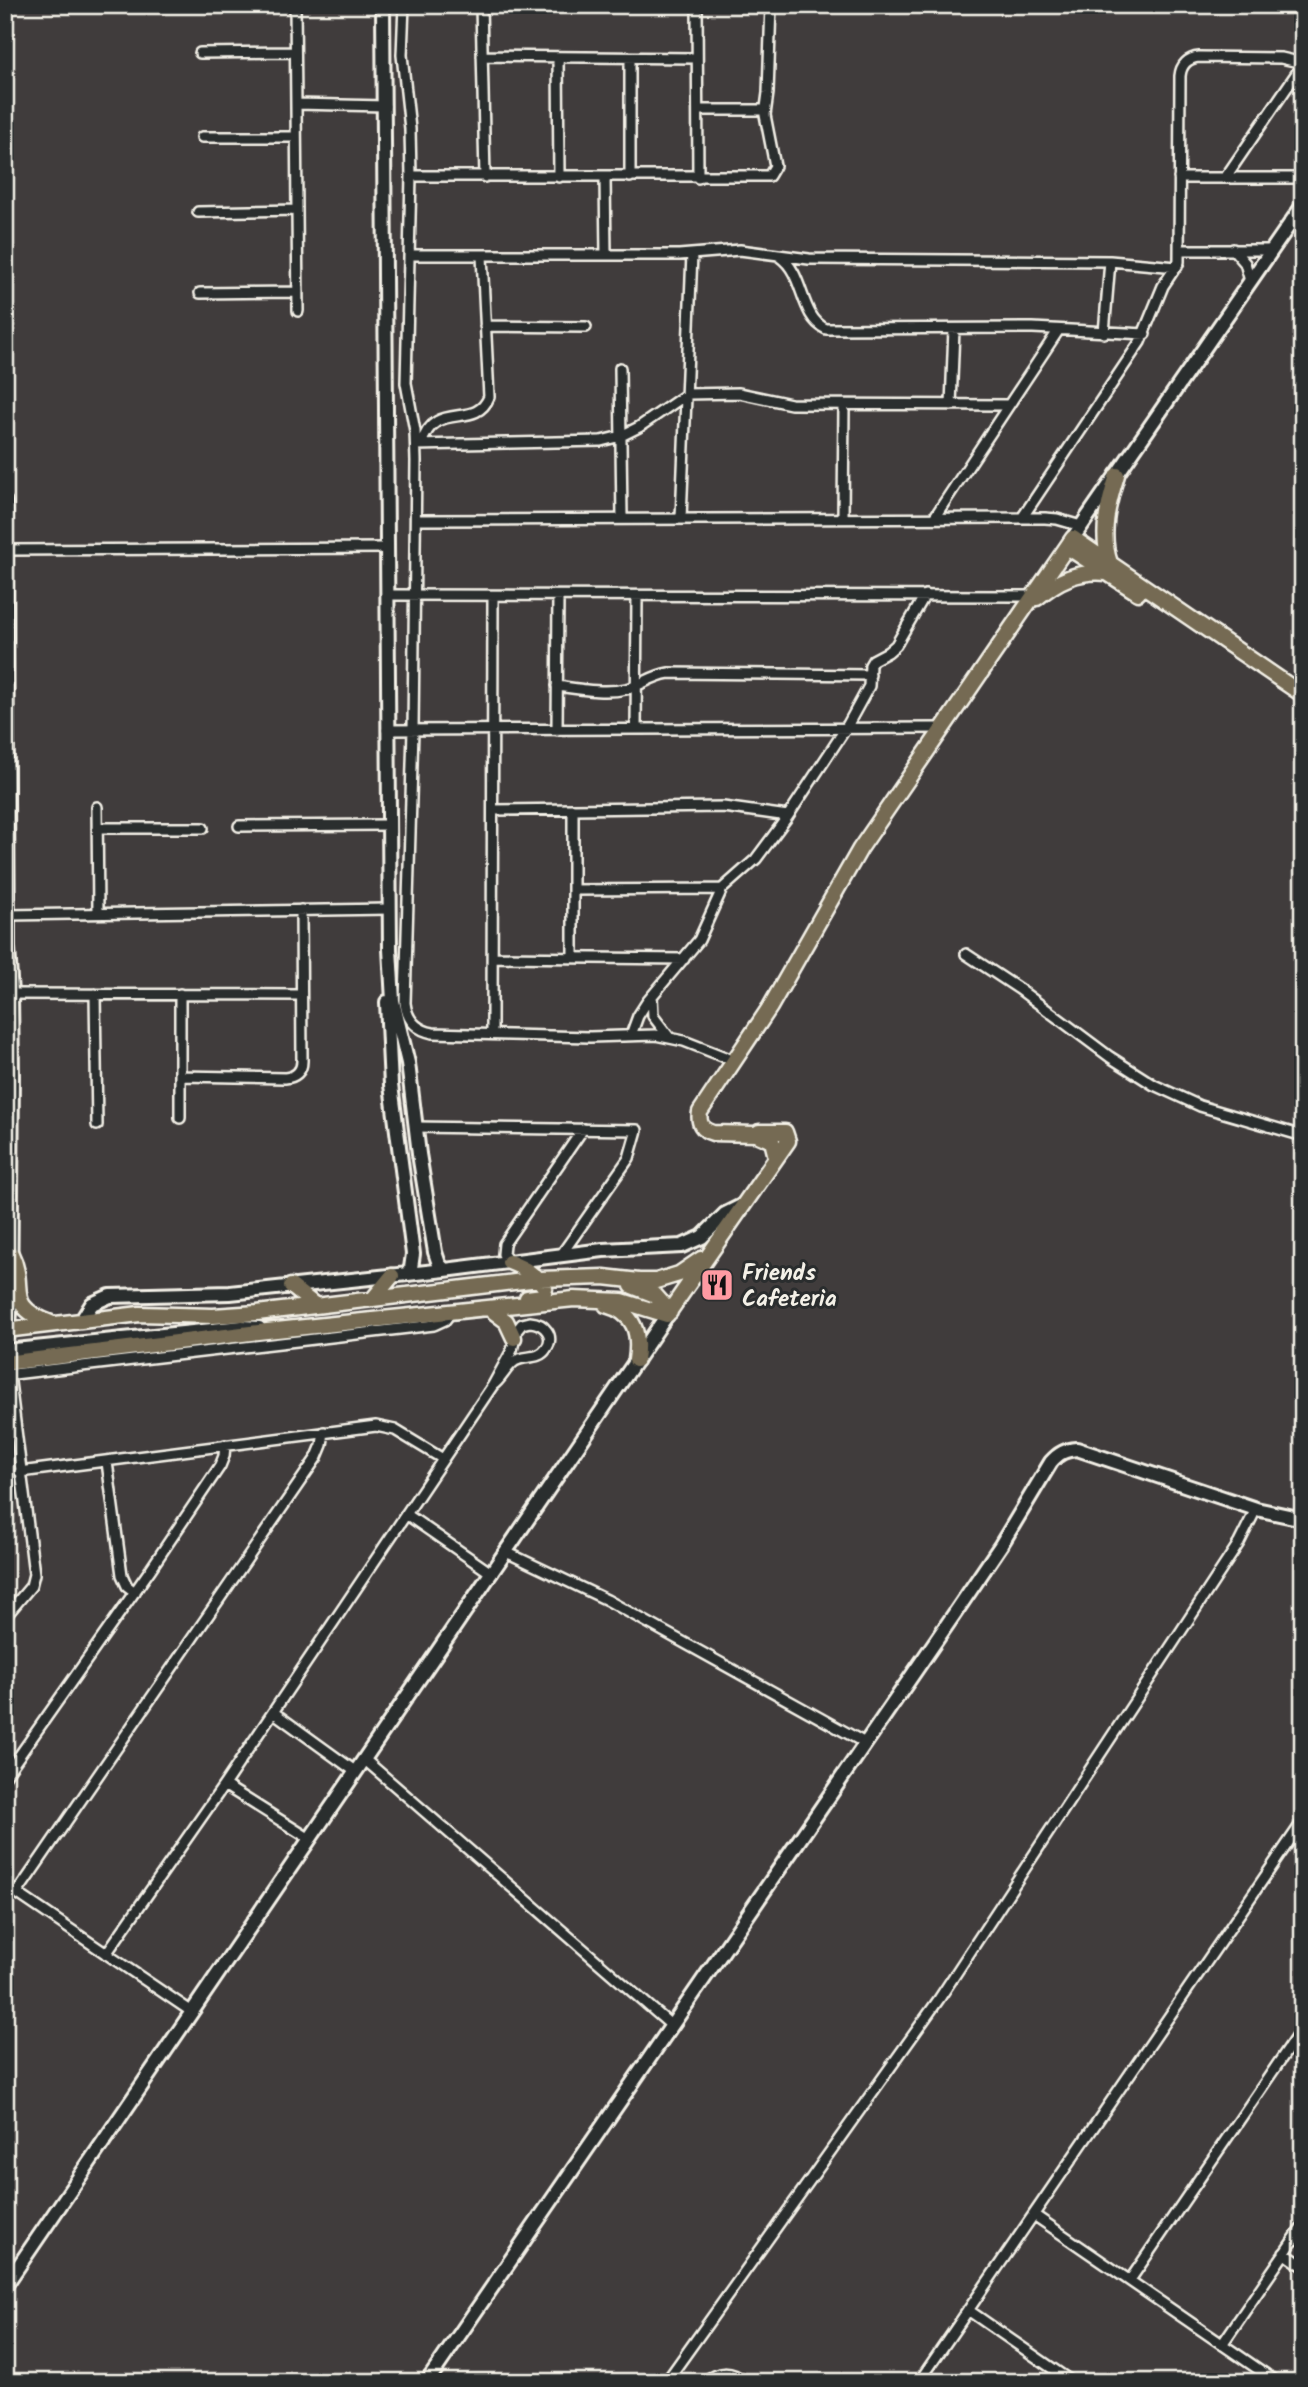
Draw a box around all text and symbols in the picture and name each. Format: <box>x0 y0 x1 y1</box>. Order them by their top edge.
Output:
place label: Friends Cafeteria <box>742 1256 837 1318</box>
restaurant icon: Friends Cafeteria <box>698 1266 736 1304</box>

